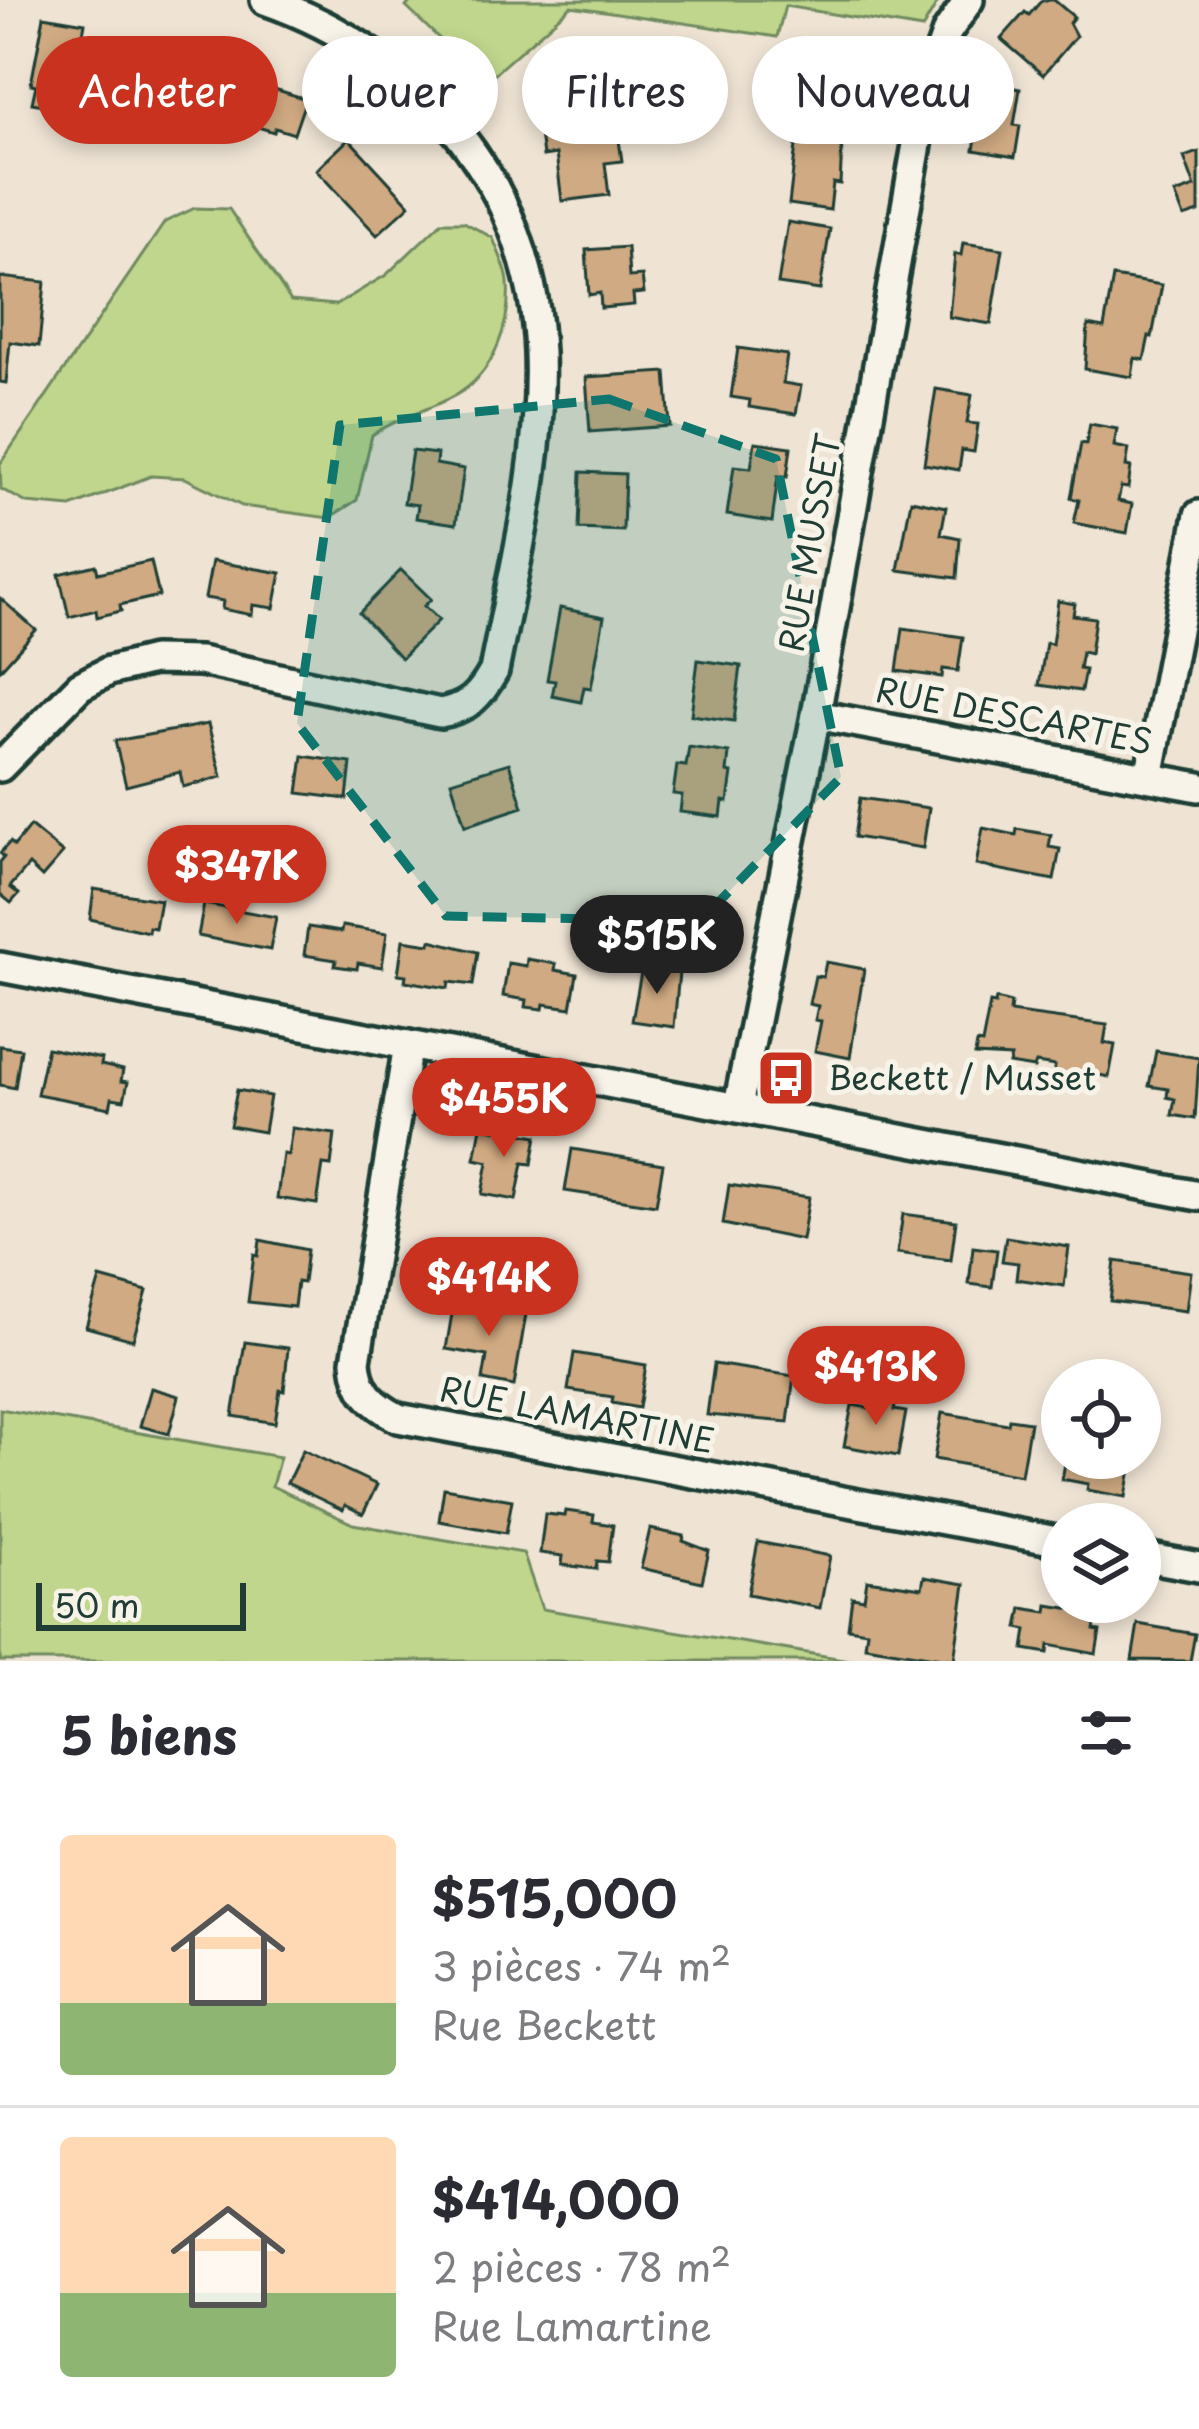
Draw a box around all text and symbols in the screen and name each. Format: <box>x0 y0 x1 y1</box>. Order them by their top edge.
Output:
chip: Acheter <box>36 36 278 144</box>
chip: Louer <box>302 36 498 144</box>
chip: Filtres <box>522 36 728 144</box>
chip: Nouveau <box>752 36 1014 144</box>
street label: RUE MUSSET <box>764 429 852 655</box>
street label: RUE DESCARTES <box>872 663 1157 765</box>
pin: $347K <box>153 825 321 927</box>
text: $347K <box>174 834 300 893</box>
pin: $515K <box>573 895 741 997</box>
text: $515K <box>597 904 717 963</box>
bus stop icon: Beckett / Musset <box>755 1047 817 1109</box>
place label: Beckett / Musset <box>828 1051 1096 1101</box>
pin: $455K <box>420 1058 588 1160</box>
text: $455K <box>439 1067 569 1126</box>
pin: $414K <box>405 1237 573 1339</box>
text: $414K <box>426 1246 552 1305</box>
pin: $413K <box>792 1326 960 1428</box>
text: $413K <box>814 1335 938 1394</box>
map controls <box>1041 1359 1161 1623</box>
button: locate <box>1041 1359 1161 1479</box>
street label: RUE LAMARTINE <box>436 1362 719 1464</box>
button: layers <box>1041 1503 1161 1623</box>
scale bar <box>36 1577 246 1630</box>
text: 50 m <box>54 1579 140 1629</box>
text: 5 biens <box>60 1695 237 1772</box>
icon: filters <box>1073 1700 1139 1766</box>
text: $515,000 <box>432 1858 677 1935</box>
icon: home <box>156 1883 300 2027</box>
text: 3 pièces · 74 m² <box>432 1935 731 1994</box>
text: Rue Beckett <box>432 1994 656 2053</box>
text: $414,000 <box>432 2159 680 2236</box>
icon: home <box>156 2185 300 2329</box>
text: 2 pièces · 78 m² <box>432 2236 731 2295</box>
text: Rue Lamartine <box>432 2295 712 2354</box>

